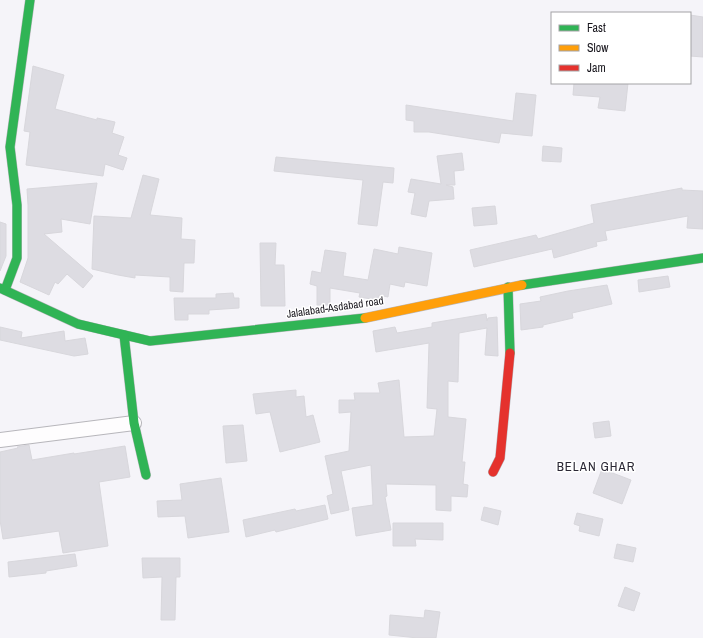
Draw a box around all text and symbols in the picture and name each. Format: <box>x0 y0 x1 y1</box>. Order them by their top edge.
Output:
legend <box>551 12 691 84</box>
text: Fast <box>587 20 606 36</box>
text: Slow <box>587 40 609 56</box>
text: Jam <box>587 60 606 76</box>
street label: Jalalabad-Asdabad road <box>286 293 384 321</box>
district label: BELAN GHAR <box>557 458 635 475</box>

